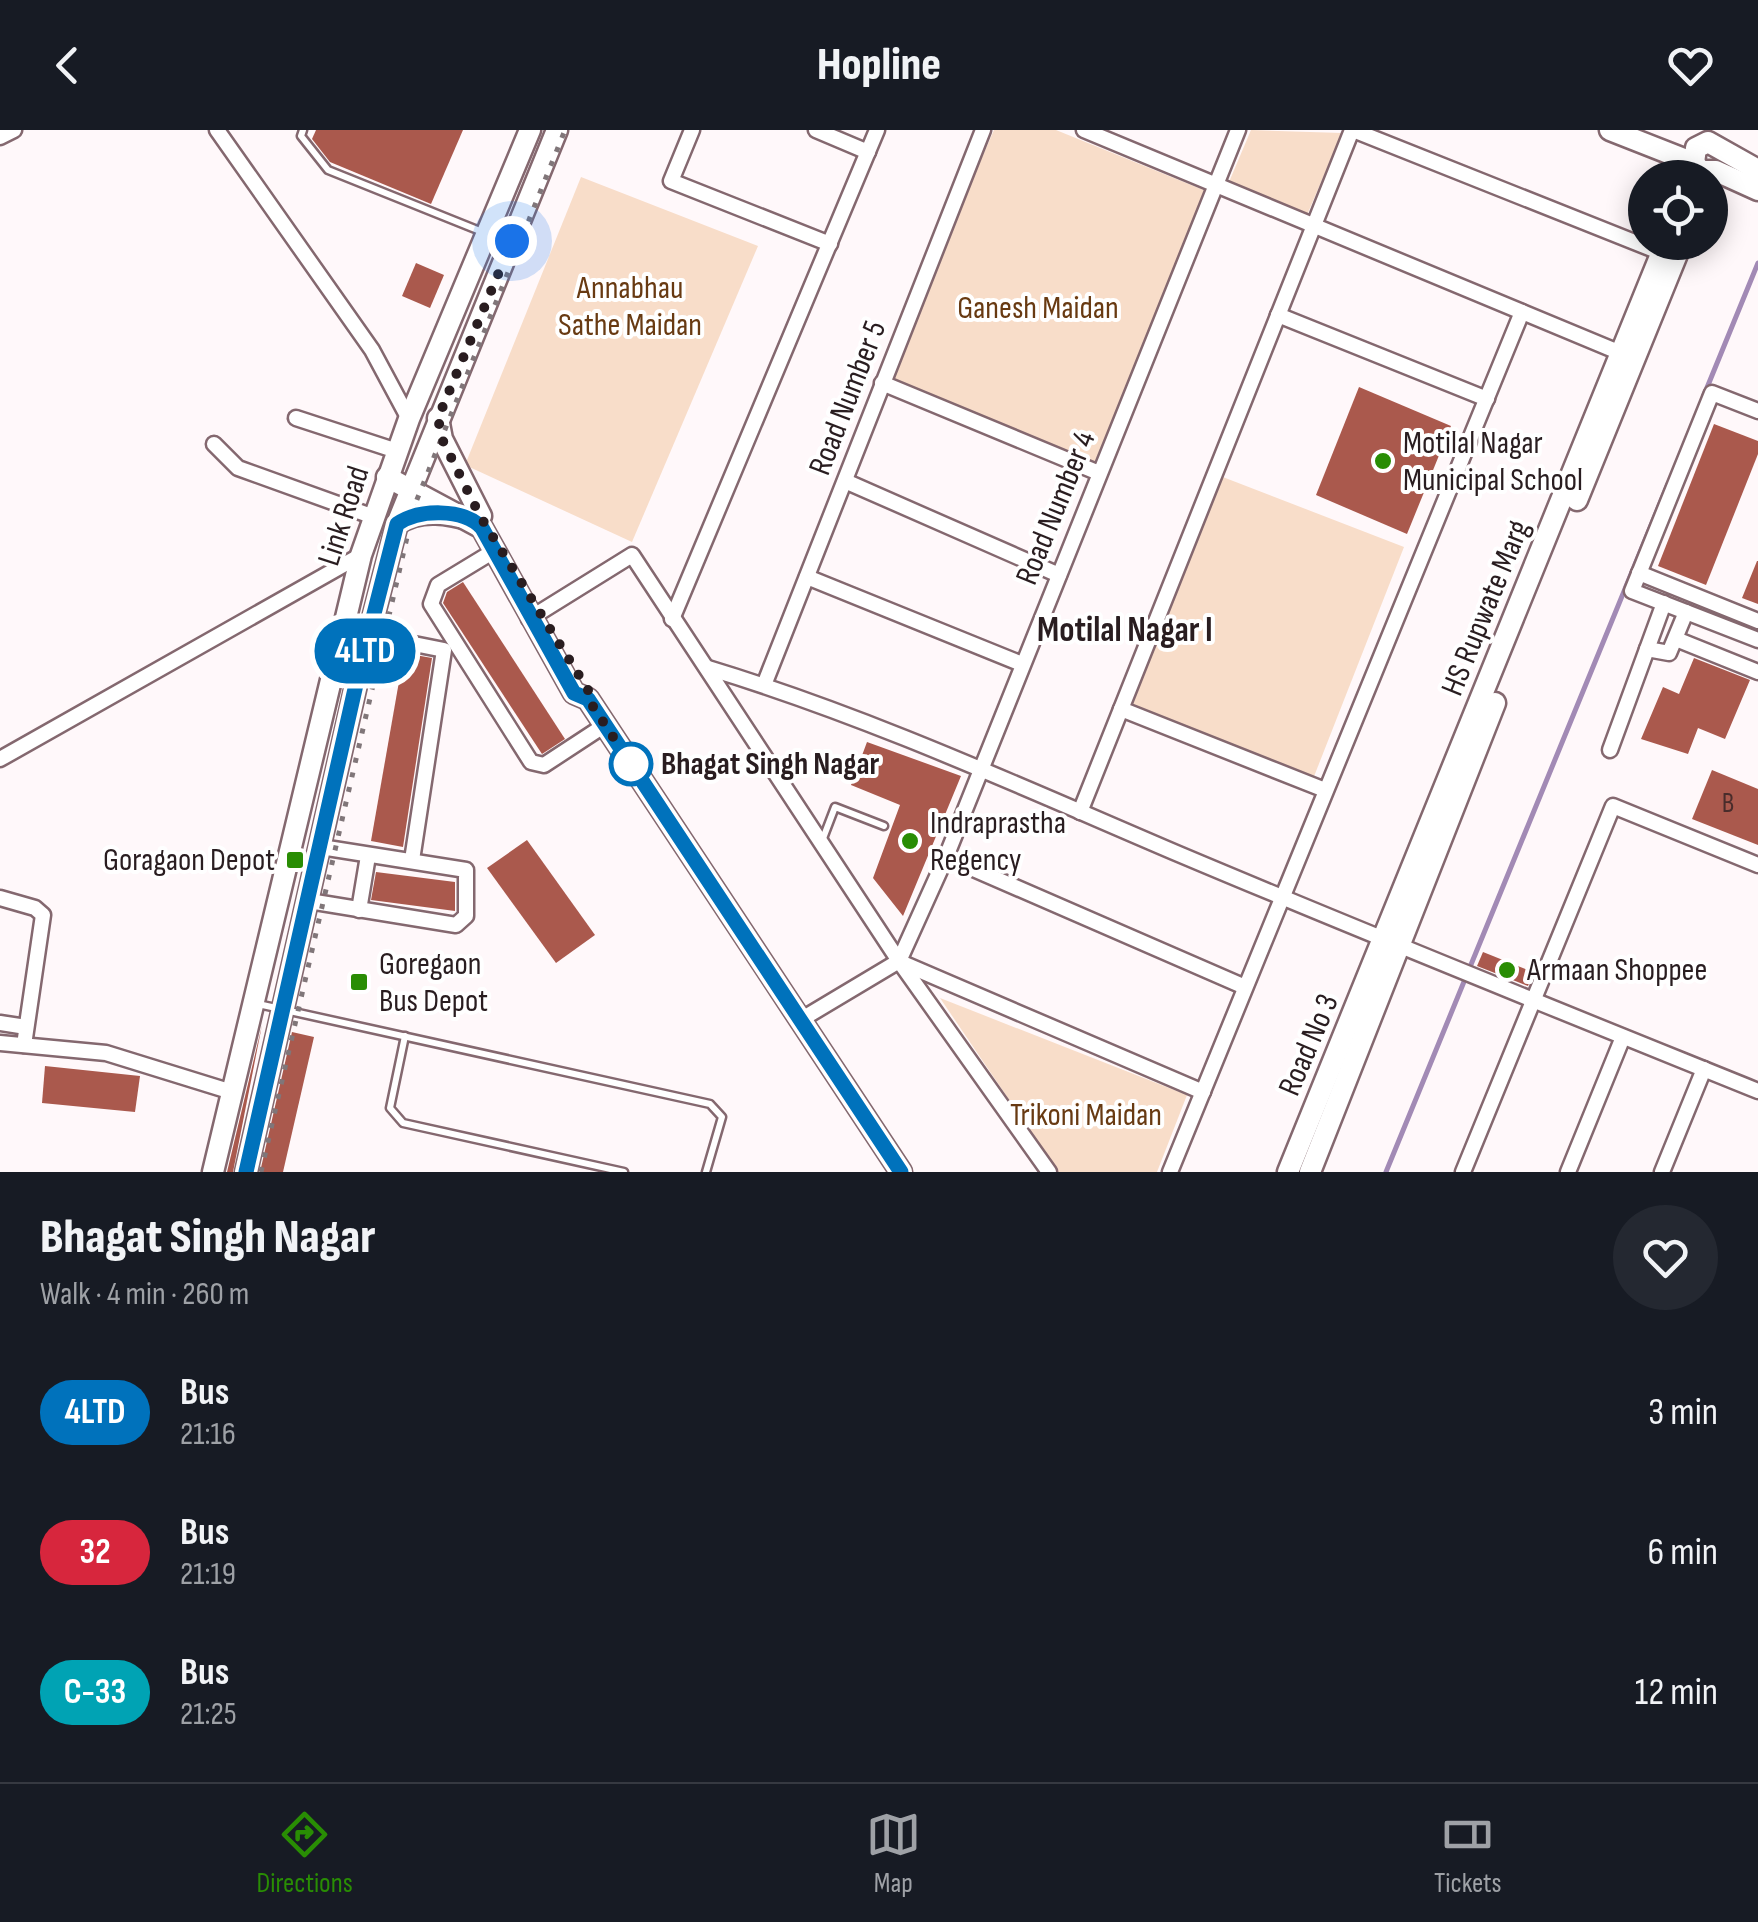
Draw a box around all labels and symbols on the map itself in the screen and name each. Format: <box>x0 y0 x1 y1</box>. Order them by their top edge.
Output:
your location <box>487 216 537 266</box>
park label: Annabhau Sathe Maidan <box>558 269 702 345</box>
park label: Ganesh Maidan <box>957 289 1119 328</box>
street label: Road Number 5 <box>801 315 895 481</box>
place label: Motilal Nagar Municipal School <box>1403 424 1583 500</box>
street label: Road Number 4 <box>1007 425 1105 591</box>
marker: Motilal Nagar Municipal School <box>1372 450 1394 472</box>
street label: Link Road <box>310 461 378 571</box>
street label: HS Rupwate Marg <box>1433 514 1539 702</box>
district label: Motilal Nagar I <box>1037 609 1213 652</box>
line badge: 4LTD <box>295 618 435 684</box>
marker: Bhagat Singh Nagar <box>610 743 652 785</box>
place label: Bhagat Singh Nagar <box>661 745 880 784</box>
house number: B <box>1722 787 1734 820</box>
place label: Indraprastha Regency <box>930 804 1066 880</box>
marker: Indraprastha Regency <box>899 830 921 852</box>
place label: Goragaon Depot <box>103 841 275 880</box>
marker: Goragaon Depot <box>284 849 306 871</box>
place label: Goregaon Bus Depot <box>379 945 488 1021</box>
place label: Armaan Shoppee <box>1526 951 1707 990</box>
marker: Armaan Shoppee <box>1496 959 1518 981</box>
marker: Goregaon Bus Depot <box>348 971 370 993</box>
street label: Road No 3 <box>1270 988 1348 1102</box>
park label: Trikoni Maidan <box>1010 1096 1162 1135</box>

